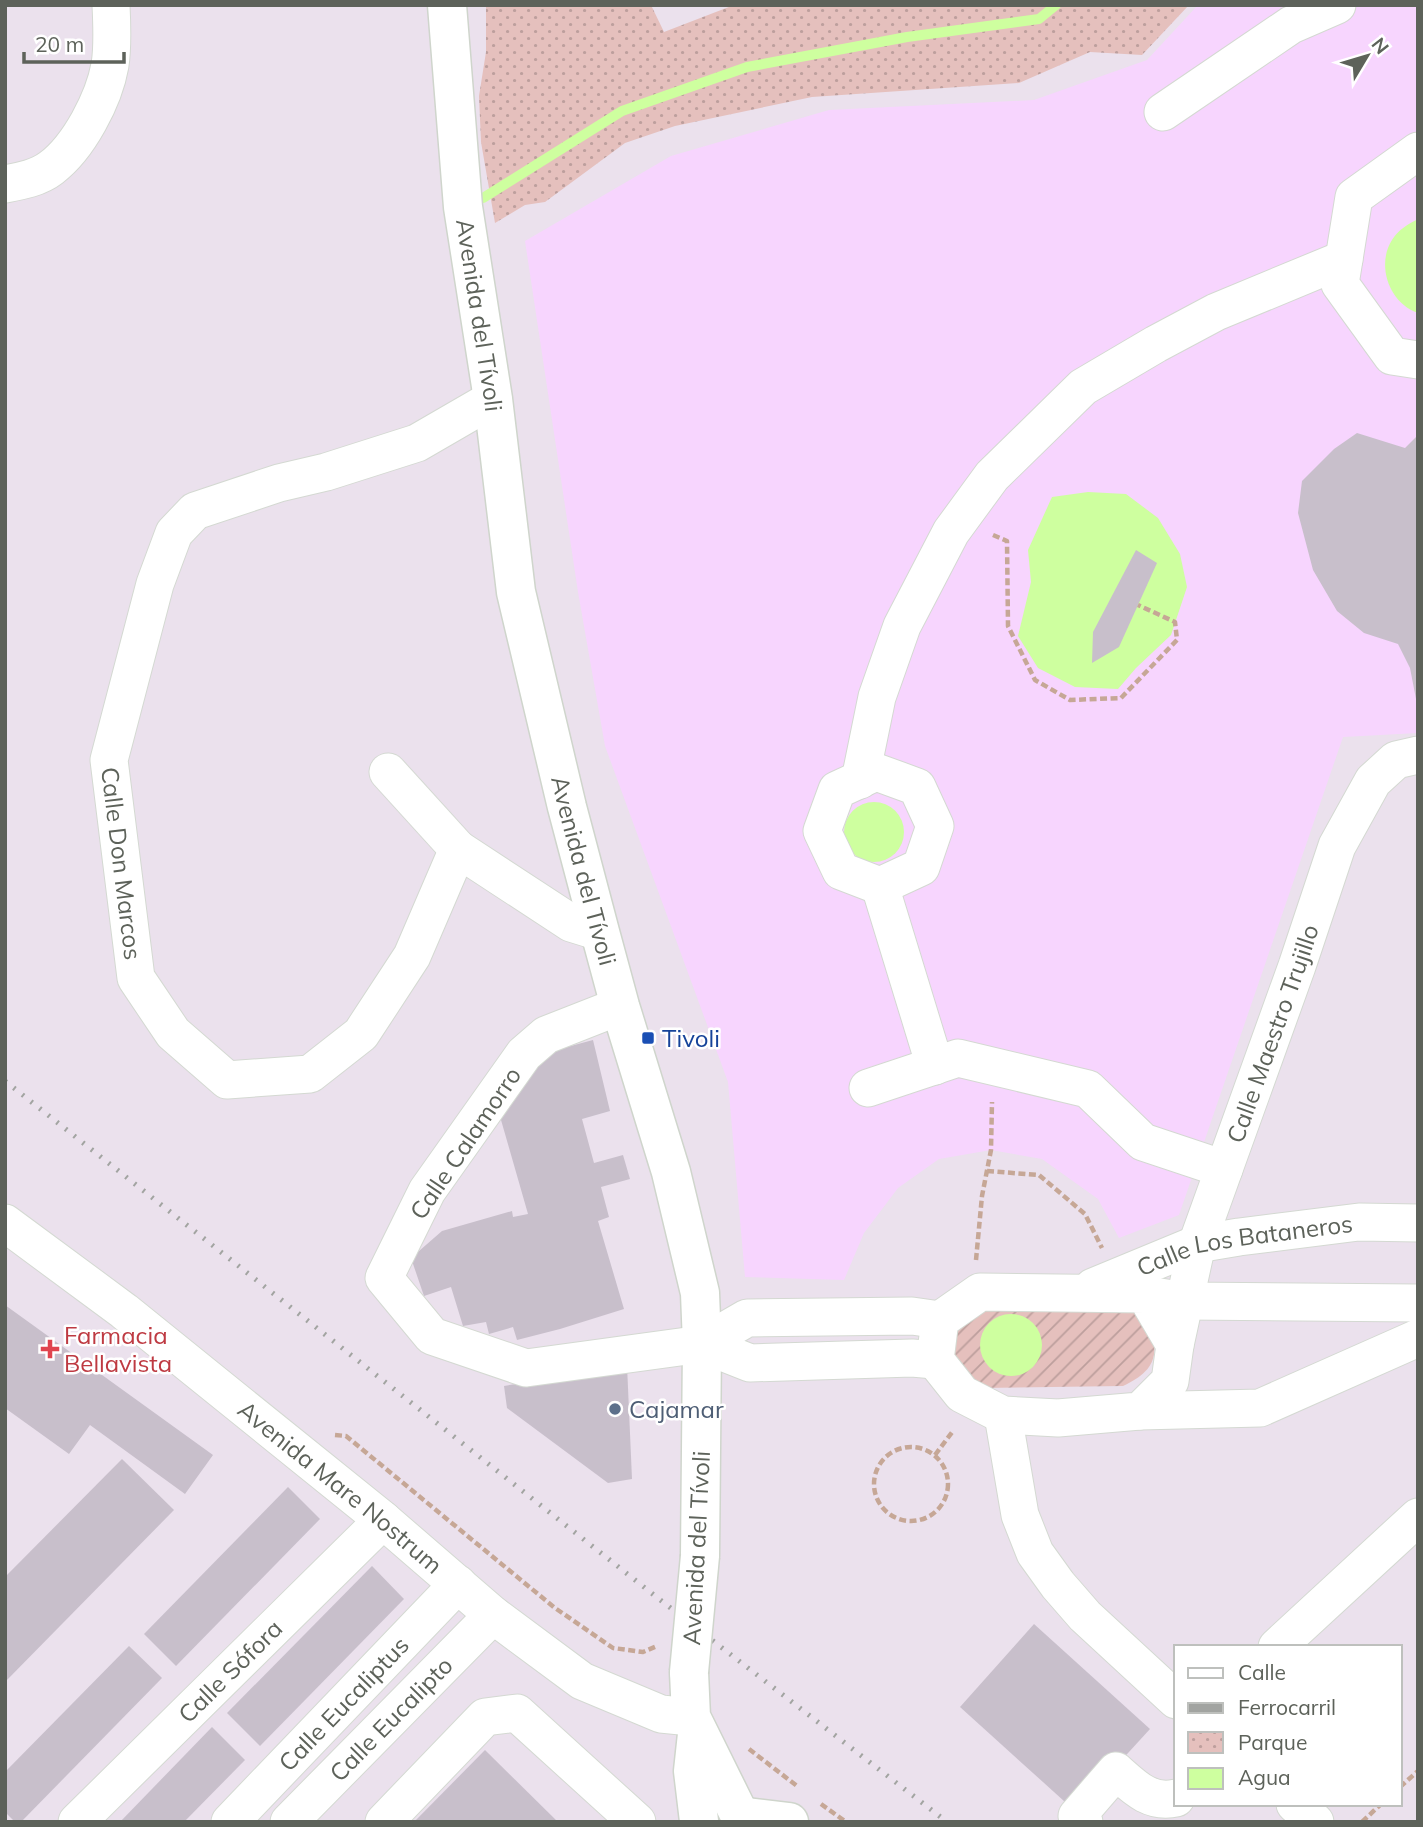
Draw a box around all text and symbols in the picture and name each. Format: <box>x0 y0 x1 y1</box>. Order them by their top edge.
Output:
scale bar <box>24 21 124 65</box>
north arrow <box>1332 21 1402 91</box>
text: 20 m <box>35 31 84 57</box>
text: N <box>1367 32 1394 59</box>
street label: Avenida del Tívoli <box>450 216 509 413</box>
street label: Calle Don Marcos <box>95 765 149 961</box>
street label: Avenida del Tívoli <box>545 773 623 969</box>
street label: Calle Maestro Trujillo <box>1220 920 1325 1147</box>
place label: Tivoli <box>662 1023 720 1053</box>
marker: Tivoli <box>640 1030 656 1046</box>
street label: Calle Calamorro <box>403 1061 527 1225</box>
street label: Calle Los Bataneros <box>1132 1208 1354 1282</box>
place label: Farmacia Bellavista <box>64 1320 172 1378</box>
marker: Farmacia Bellavista <box>42 1341 58 1357</box>
street label: Avenida Mare Nostrum <box>232 1394 449 1580</box>
place label: Cajamar <box>629 1394 724 1424</box>
marker: Cajamar <box>607 1401 623 1417</box>
street label: Avenida del Tívoli <box>676 1450 716 1646</box>
street label: Calle Sófora <box>172 1613 288 1729</box>
street label: Calle Eucaliptus <box>272 1630 415 1777</box>
legend <box>1174 1645 1402 1806</box>
street label: Calle Eucalipto <box>323 1650 459 1787</box>
text: Calle <box>1238 1659 1286 1685</box>
text: Ferrocarril <box>1238 1694 1336 1720</box>
text: Parque <box>1238 1729 1307 1755</box>
text: Agua <box>1238 1764 1291 1790</box>

